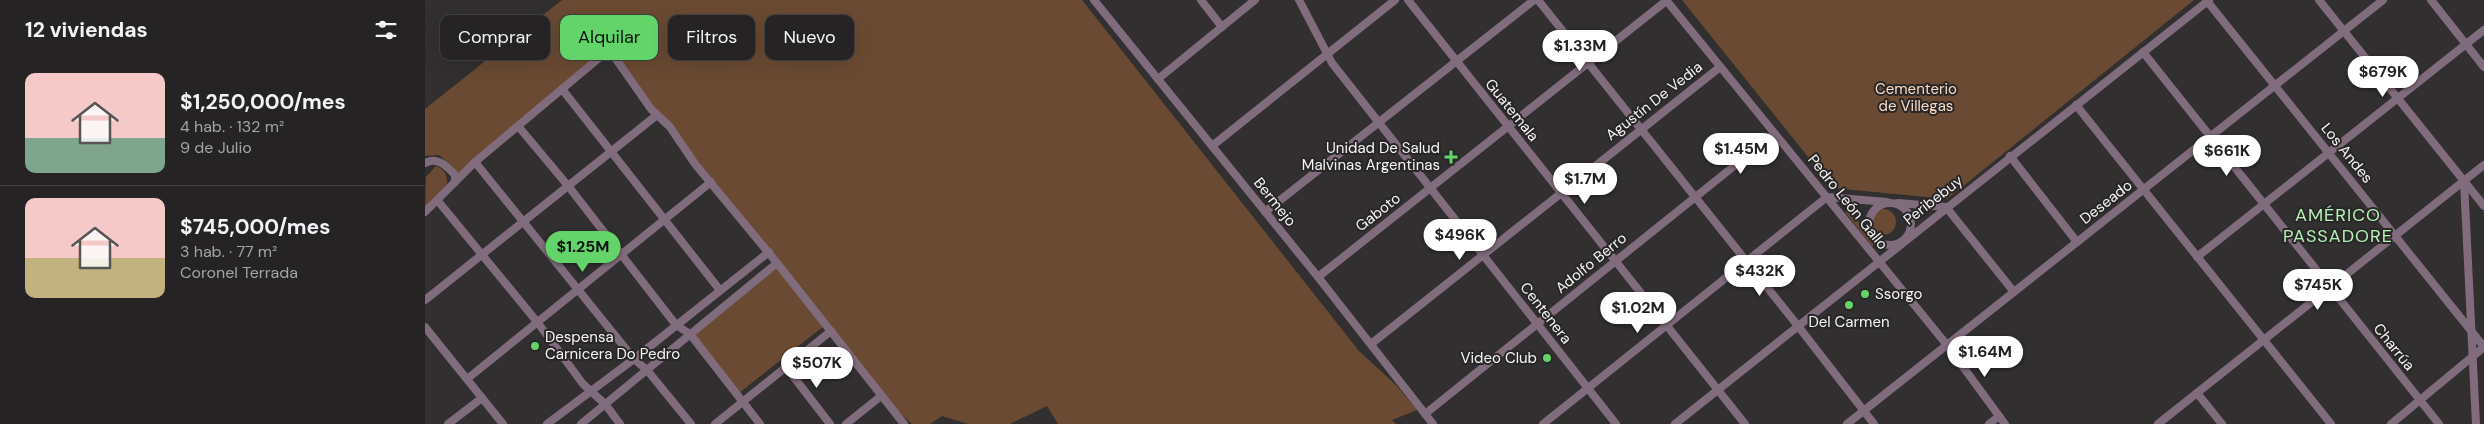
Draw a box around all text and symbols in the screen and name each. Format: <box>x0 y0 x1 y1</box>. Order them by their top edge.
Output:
chip: Comprar <box>440 15 550 60</box>
chip: Alquilar <box>560 15 658 60</box>
chip: Filtros <box>668 15 755 60</box>
chip: Nuevo <box>765 15 854 60</box>
text: 12 viviendas <box>25 16 148 44</box>
icon: filters <box>372 16 400 44</box>
pin: $1.33M <box>1539 30 1621 72</box>
text: $1.33M <box>1554 35 1607 56</box>
pin: $679K <box>2348 56 2418 98</box>
street label: Agustín De Vedia <box>1602 57 1706 145</box>
text: $679K <box>2359 61 2407 82</box>
street label: Guatemala <box>1481 75 1543 145</box>
park label: Cementerio de Villegas <box>1875 79 1957 116</box>
text: $1,250,000/mes <box>180 88 346 116</box>
icon: home <box>65 93 125 153</box>
text: 4 hab. · 132 m² <box>180 116 284 137</box>
street label: Los Andes <box>2317 119 2377 187</box>
pin: $1.45M <box>1700 132 1782 175</box>
pin: $661K <box>2192 134 2262 177</box>
text: 9 de Julio <box>180 137 252 158</box>
place label: Unidad De Salud Malvinas Argentinas <box>1302 138 1440 175</box>
text: $1.45M <box>1714 138 1768 159</box>
text: $661K <box>2204 140 2250 161</box>
marker: Unidad De Salud Malvinas Argentinas <box>1444 150 1458 164</box>
street label: Pedro León Gallo <box>1803 150 1893 254</box>
pin: $1.7M <box>1550 162 1620 205</box>
text: $1.7M <box>1564 168 1606 189</box>
street label: Peribebuy <box>1899 170 1967 229</box>
street label: Bermejo <box>1249 173 1301 231</box>
street label: Deseado <box>2076 175 2136 229</box>
street label: Gaboto <box>1351 188 1405 236</box>
district label: AMÉRICO PASSADORE <box>2283 203 2393 248</box>
text: $745,000/mes <box>180 213 330 241</box>
icon: home <box>65 218 125 278</box>
pin: $496K <box>1425 218 1495 261</box>
text: $496K <box>1435 224 1485 245</box>
street label: Adolfo Berro <box>1551 228 1631 298</box>
pin: $1.25M <box>542 230 624 273</box>
text: $1.25M <box>557 236 609 257</box>
text: 3 hab. · 77 m² <box>180 241 277 262</box>
pin: $432K <box>1725 254 1795 297</box>
text: $432K <box>1735 260 1785 281</box>
text: Coronel Terrada <box>180 262 298 283</box>
pin: $745K <box>2283 268 2353 311</box>
text: $745K <box>2294 274 2342 295</box>
street label: Centenera <box>1516 278 1576 348</box>
place label: Ssorgo <box>1875 284 1923 304</box>
marker: Ssorgo <box>1859 288 1871 300</box>
pin: $1.02M <box>1597 292 1679 334</box>
text: $1.02M <box>1611 297 1665 318</box>
marker: Del Carmen <box>1843 299 1855 311</box>
place label: Del Carmen <box>1808 312 1890 332</box>
street label: Charrúa <box>2369 319 2419 375</box>
place label: Despensa Carnicera Do Pedro <box>545 327 680 364</box>
pin: $1.64M <box>1944 336 2026 378</box>
marker: Despensa Carnicera Do Pedro <box>529 340 541 352</box>
text: $1.64M <box>1958 341 2012 362</box>
pin: $507K <box>782 346 852 389</box>
place label: Video Club <box>1460 348 1537 368</box>
text: $507K <box>792 352 842 373</box>
marker: Video Club <box>1541 352 1553 364</box>

